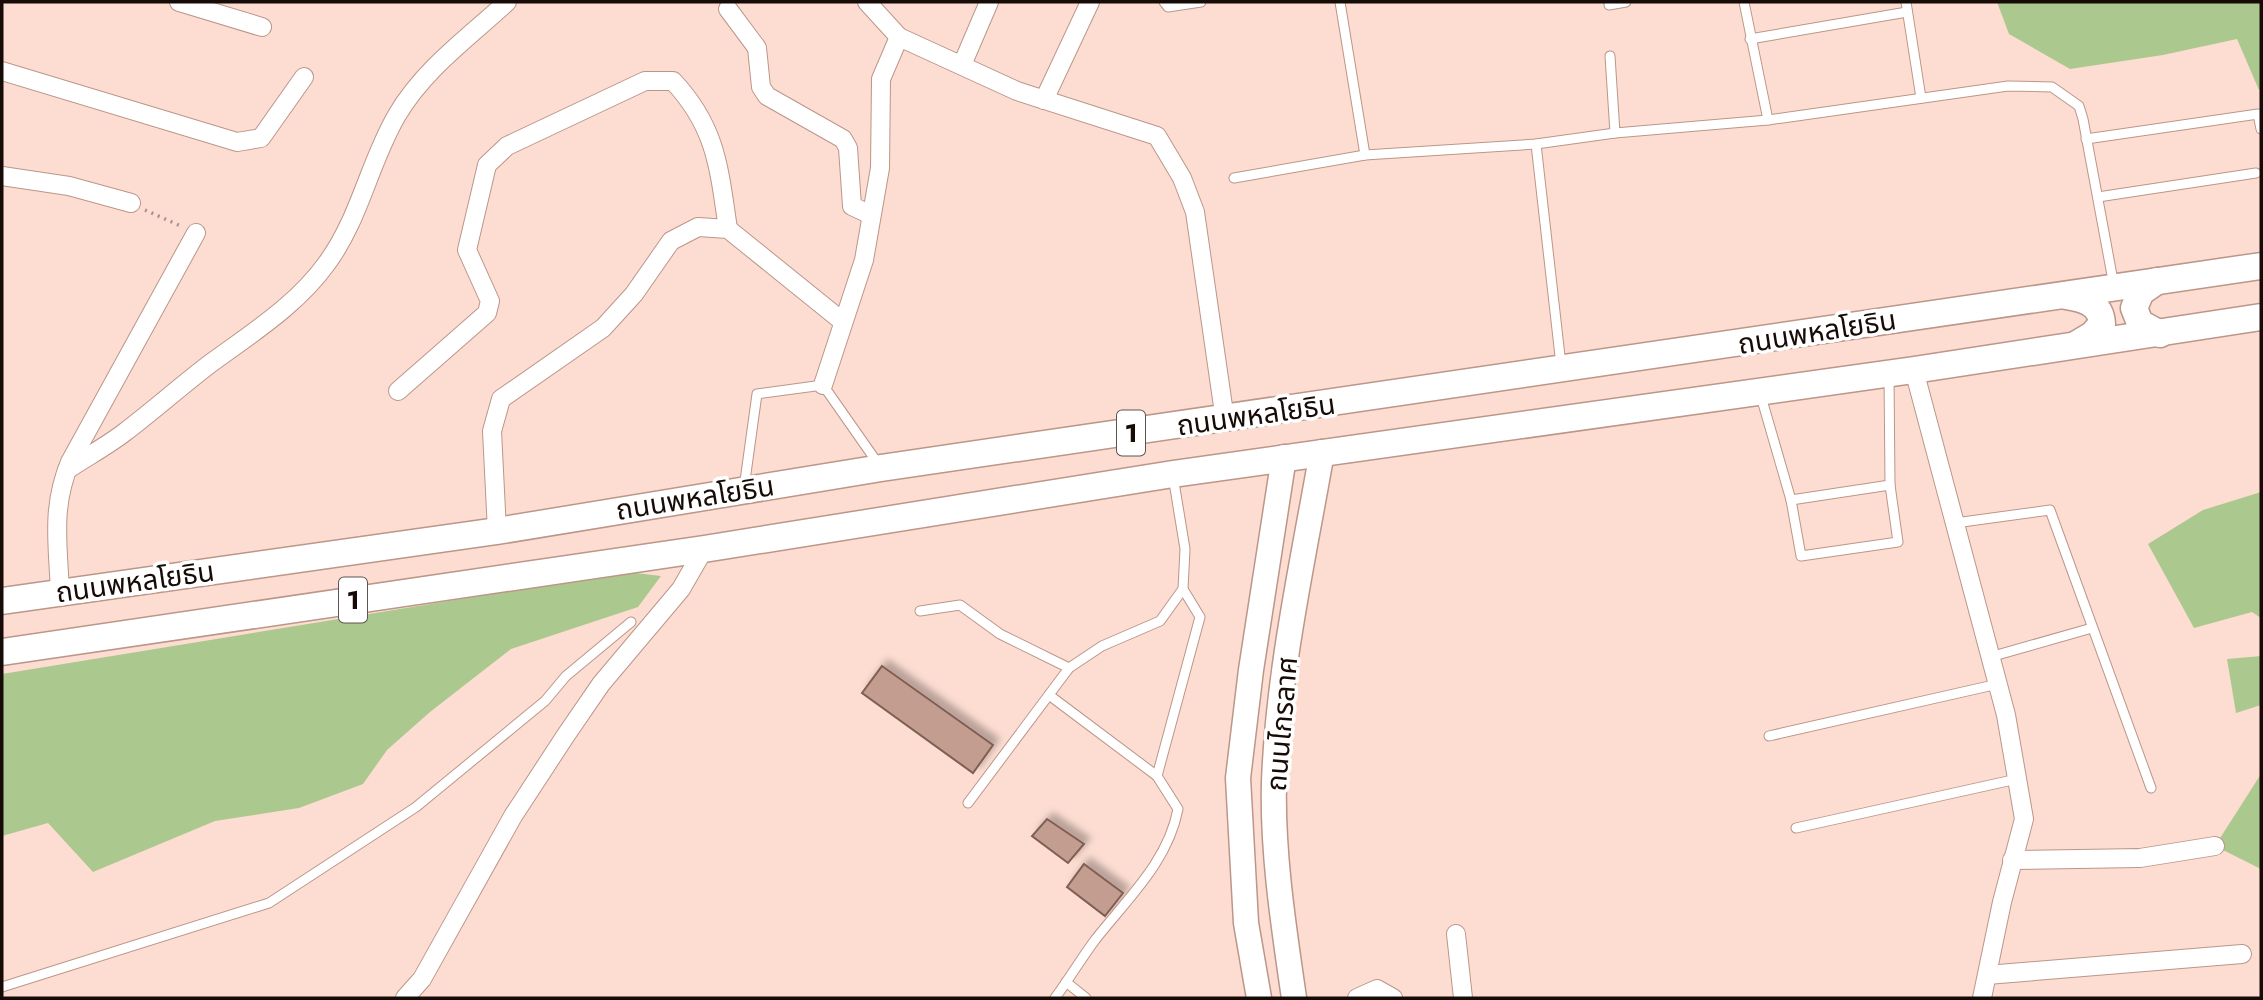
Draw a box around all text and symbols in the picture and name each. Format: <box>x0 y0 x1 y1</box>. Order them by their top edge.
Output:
street label: ถนนพหลโยธิน <box>1735 299 1899 365</box>
street label: ถนนพหลโยธิน <box>1174 384 1338 446</box>
road number: 1 <box>1117 410 1145 456</box>
street label: ถนนพหลโยธิน <box>613 465 777 531</box>
street label: ถนนพหลโยธิน <box>53 551 217 613</box>
road number: 1 <box>339 578 367 622</box>
street label: ถนนไกรลาศ <box>1256 655 1308 793</box>

